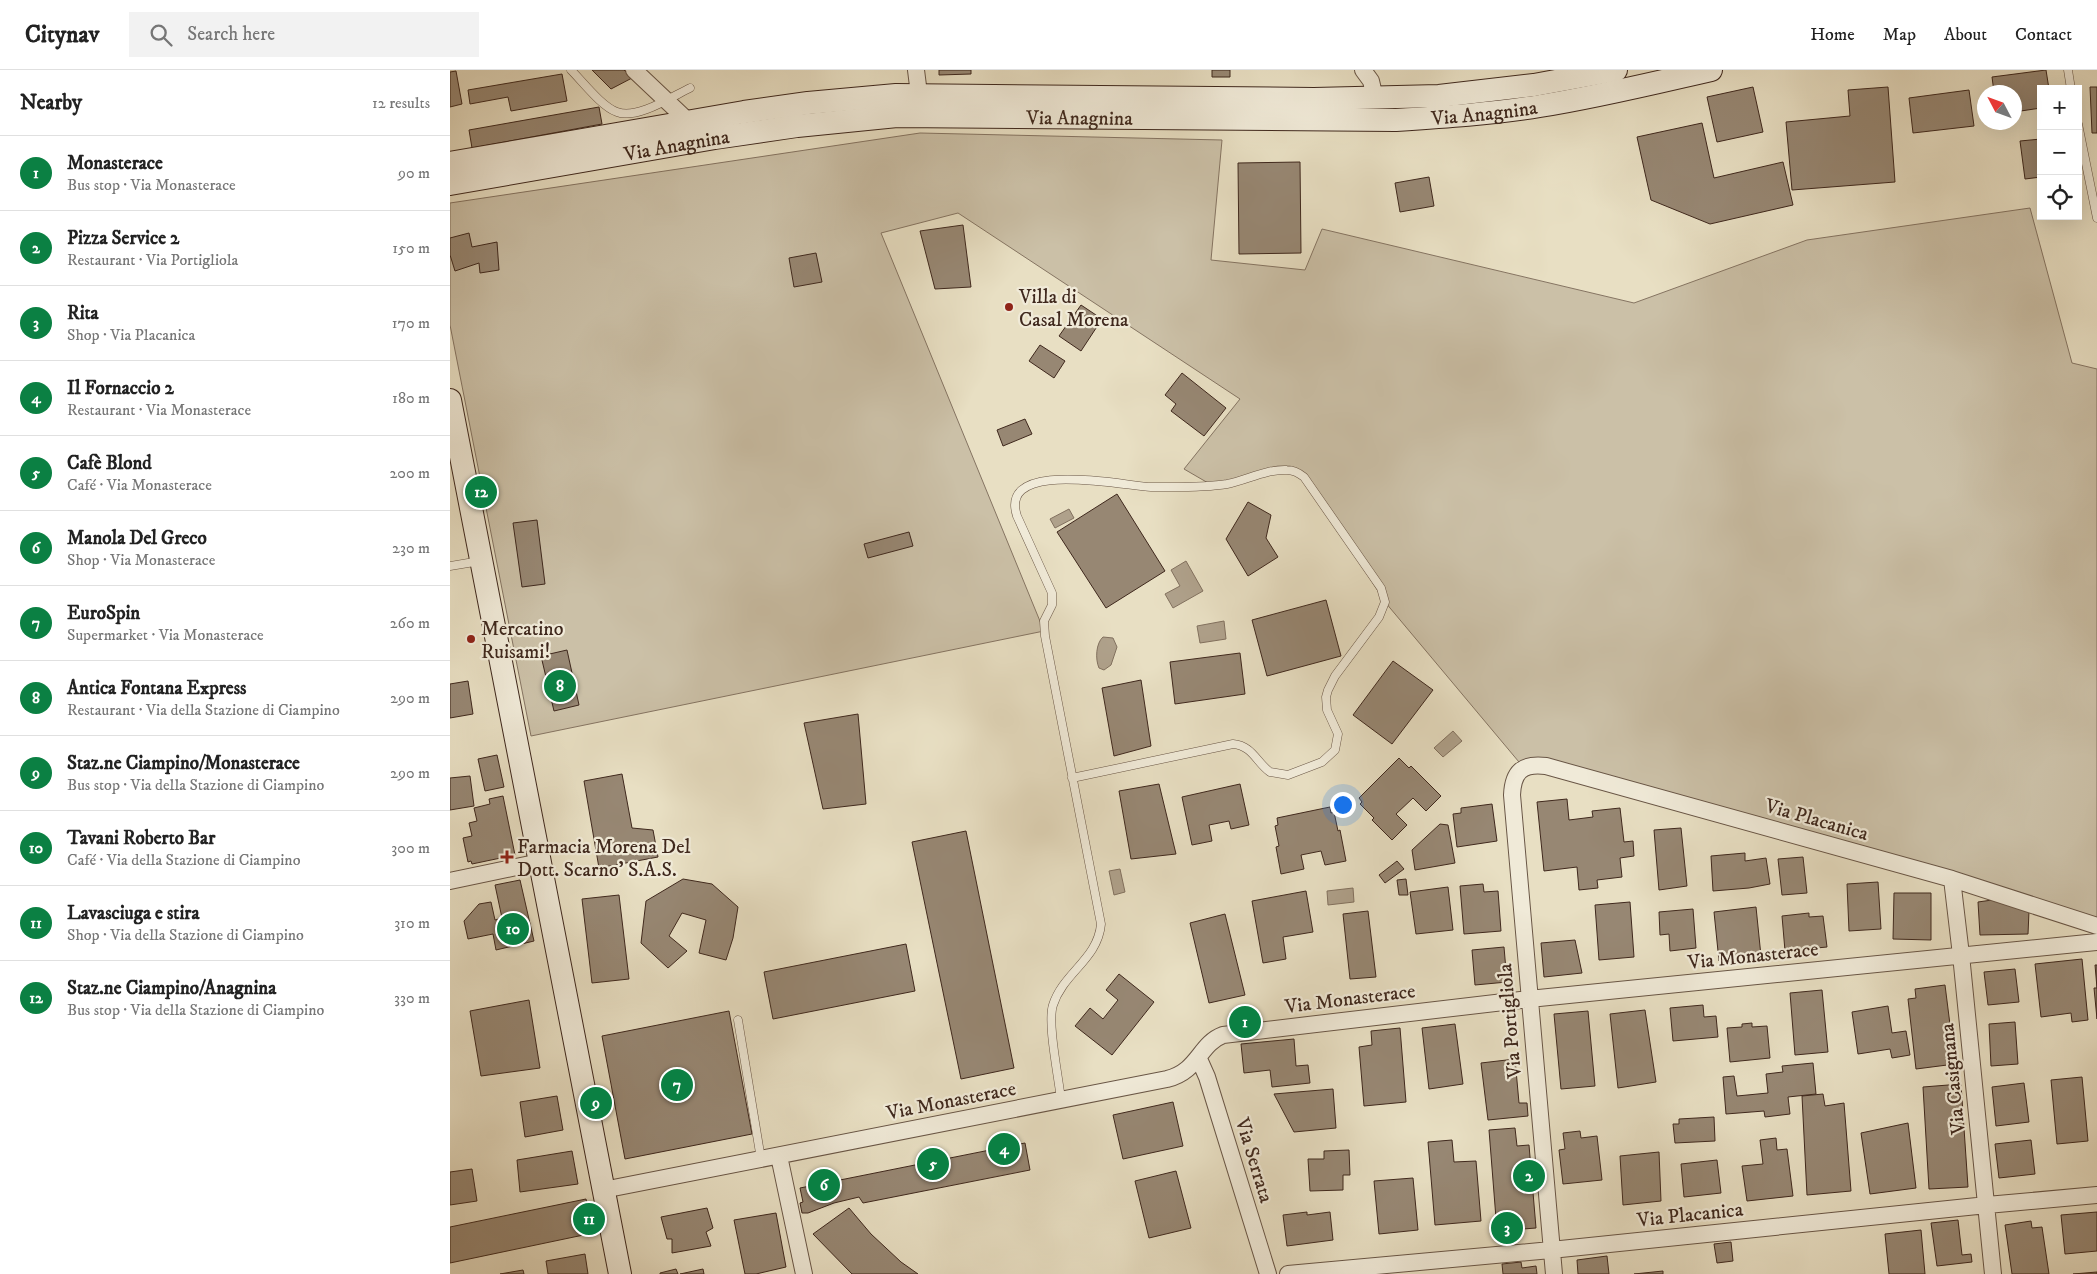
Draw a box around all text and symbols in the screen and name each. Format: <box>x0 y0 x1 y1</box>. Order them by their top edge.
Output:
search box <box>129 12 479 57</box>
text: Citynav <box>25 20 99 50</box>
icon: search <box>147 21 175 49</box>
text: Search here <box>187 23 275 46</box>
text: Home <box>1810 24 1855 46</box>
text: Map <box>1883 24 1916 46</box>
text: About <box>1944 24 1987 46</box>
text: Contact <box>2015 24 2072 46</box>
north arrow <box>1977 85 2022 130</box>
map controls <box>2037 85 2082 220</box>
button: + <box>2037 85 2082 130</box>
text: Nearby <box>20 90 82 116</box>
text: 12 results <box>372 93 430 113</box>
street label: Via Anagnina <box>1430 96 1540 132</box>
street label: Via Anagnina <box>1025 106 1133 132</box>
street label: Via Anagnina <box>621 125 732 168</box>
button: − <box>2037 130 2082 175</box>
text: Monasterace <box>67 152 163 175</box>
text: 1 <box>33 163 39 183</box>
text: 90 m <box>398 163 430 183</box>
text: Bus stop · Via Monasterace <box>67 175 236 195</box>
button: locate <box>2037 175 2082 220</box>
text: Pizza Service 2 <box>67 227 179 250</box>
text: 2 <box>32 238 40 258</box>
text: 150 m <box>392 238 430 258</box>
text: Restaurant · Via Portigliola <box>67 250 238 270</box>
place label: Villa di Casal Morena <box>1018 285 1129 333</box>
marker: Villa di Casal Morena <box>1003 301 1015 313</box>
text: Rita <box>67 302 99 325</box>
text: 3 <box>33 313 39 333</box>
text: 170 m <box>392 313 430 333</box>
text: Shop · Via Placanica <box>67 325 195 345</box>
text: Il Fornaccio 2 <box>67 377 174 400</box>
text: 4 <box>31 388 41 408</box>
text: 180 m <box>392 388 430 408</box>
text: Restaurant · Via Monasterace <box>67 400 251 420</box>
text: Cafè Blond <box>67 452 152 475</box>
text: 5 <box>32 463 40 483</box>
text: 200 m <box>389 463 430 483</box>
pin: 12 <box>465 473 497 511</box>
text: Café · Via Monasterace <box>67 475 212 495</box>
text: Manola Del Greco <box>67 527 207 550</box>
text: 6 <box>32 538 40 558</box>
text: 230 m <box>392 538 430 558</box>
text: Shop · Via Monasterace <box>67 550 215 570</box>
text: EuroSpin <box>67 602 140 625</box>
text: 7 <box>32 613 40 633</box>
text: 260 m <box>390 613 430 633</box>
place label: Mercatino Ruisami! <box>481 617 563 665</box>
text: Supermarket · Via Monasterace <box>67 625 264 645</box>
marker: Mercatino Ruisami! <box>465 633 477 645</box>
pin: 8 <box>544 667 576 705</box>
text: Antica Fontana Express <box>67 677 246 700</box>
text: 8 <box>32 688 40 708</box>
text: 290 m <box>390 688 430 708</box>
text: Restaurant · Via della Stazione di Ciampino <box>67 700 340 720</box>
text: Staz.ne Ciampino/Monasterace <box>67 752 300 775</box>
text: 9 <box>32 763 40 783</box>
text: 290 m <box>390 763 430 783</box>
text: Bus stop · Via della Stazione di Ciampino <box>67 775 324 795</box>
your location <box>1330 792 1356 818</box>
street label: Via Placanica <box>1761 793 1872 847</box>
text: Tavani Roberto Bar <box>67 827 215 850</box>
place label: Farmacia Morena Del Dott. Scarno' S.A.S. <box>517 835 690 883</box>
text: 10 <box>29 838 43 858</box>
text: 300 m <box>391 838 430 858</box>
text: Café · Via della Stazione di Ciampino <box>67 850 300 870</box>
marker: Farmacia Morena Del Dott. Scarno' S.A.S. <box>501 851 513 863</box>
text: Lavasciuga e stira <box>67 902 200 925</box>
pin: 10 <box>497 910 529 948</box>
text: 11 <box>30 913 42 933</box>
text: 310 m <box>394 913 430 933</box>
text: Shop · Via della Stazione di Ciampino <box>67 925 304 945</box>
street label: Via Monasterace <box>1686 937 1820 976</box>
street label: Via Portigliola <box>1493 962 1528 1080</box>
text: Staz.ne Ciampino/Anagnina <box>67 977 276 1000</box>
street label: Via Monasterace <box>1283 979 1417 1020</box>
text: 12 <box>29 988 43 1008</box>
text: 330 m <box>394 988 430 1008</box>
text: Bus stop · Via della Stazione di Ciampino <box>67 1000 324 1020</box>
pin: 1 <box>1229 1003 1261 1041</box>
street label: Via Casignana <box>1935 1021 1972 1137</box>
pin: 7 <box>661 1066 693 1104</box>
street label: Via Monasterace <box>883 1077 1018 1126</box>
pin: 9 <box>580 1084 612 1122</box>
street label: Via Serrata <box>1229 1114 1278 1206</box>
pin: 4 <box>988 1130 1020 1168</box>
pin: 5 <box>917 1145 949 1183</box>
pin: 2 <box>1513 1157 1545 1195</box>
pin: 6 <box>808 1166 840 1204</box>
street label: Via Placanica <box>1635 1197 1745 1234</box>
pin: 11 <box>573 1200 605 1238</box>
pin: 3 <box>1491 1209 1523 1247</box>

